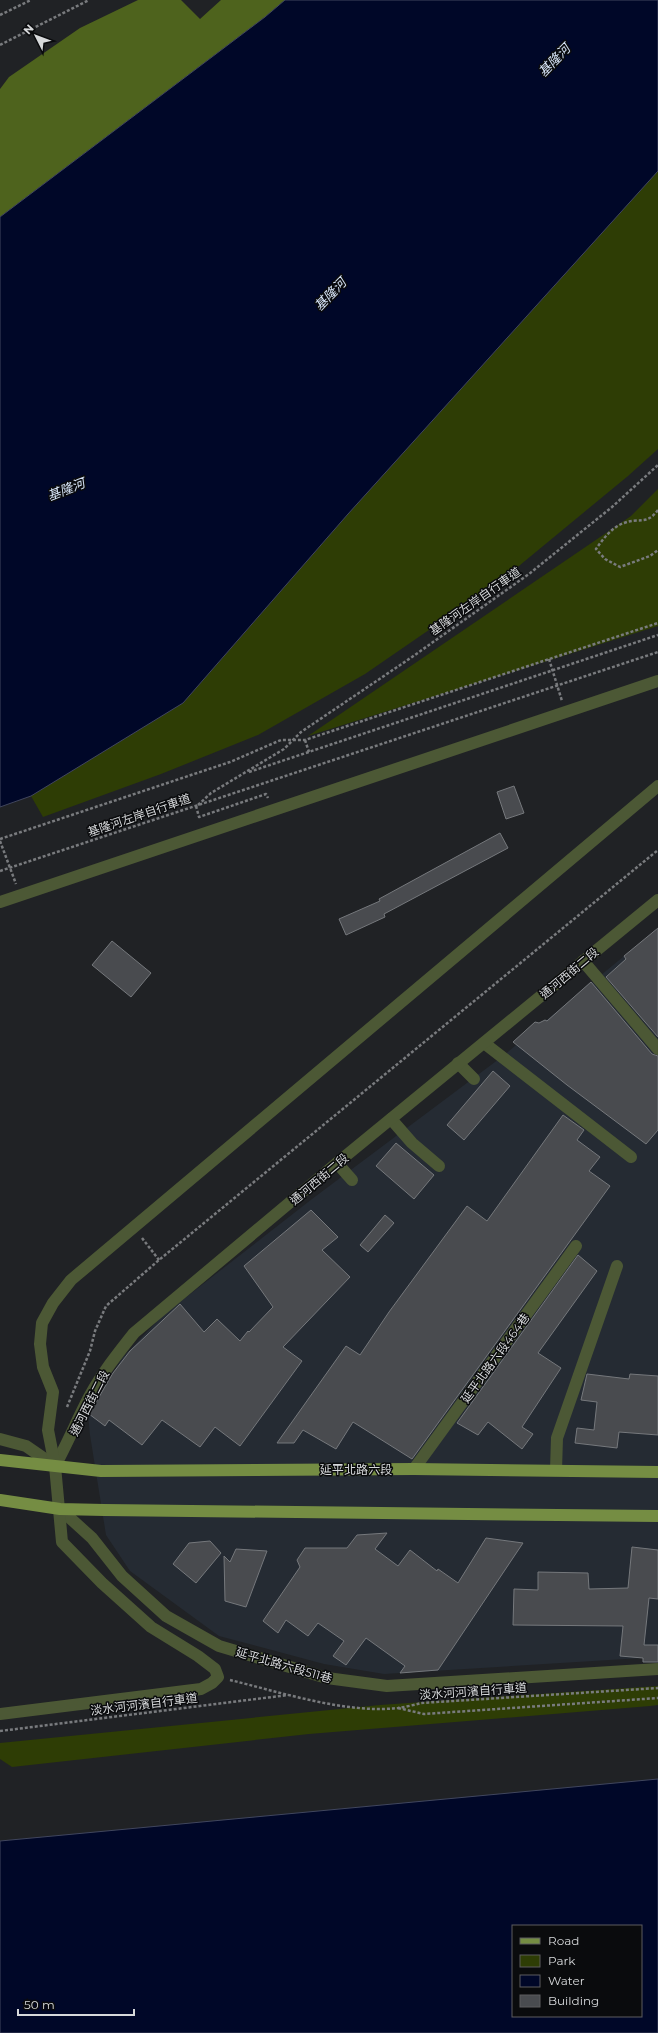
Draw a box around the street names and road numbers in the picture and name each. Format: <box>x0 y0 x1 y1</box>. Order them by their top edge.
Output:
street label: 基隆河左岸自行車道 <box>426 564 524 638</box>
street label: 基隆河左岸自行車道 <box>85 790 193 840</box>
street label: 通河西街二段 <box>537 944 601 1002</box>
street label: 通河西街二段 <box>287 1150 351 1208</box>
street label: 延平北路六段464巷 <box>457 1310 533 1406</box>
street label: 通河西街二段 <box>66 1368 112 1438</box>
street label: 延平北路六段 <box>320 1462 392 1477</box>
street label: 延平北路六段511巷 <box>234 1644 334 1686</box>
street label: 淡水河河濱自行車道 <box>419 1680 527 1702</box>
street label: 淡水河河濱自行車道 <box>89 1690 199 1718</box>

